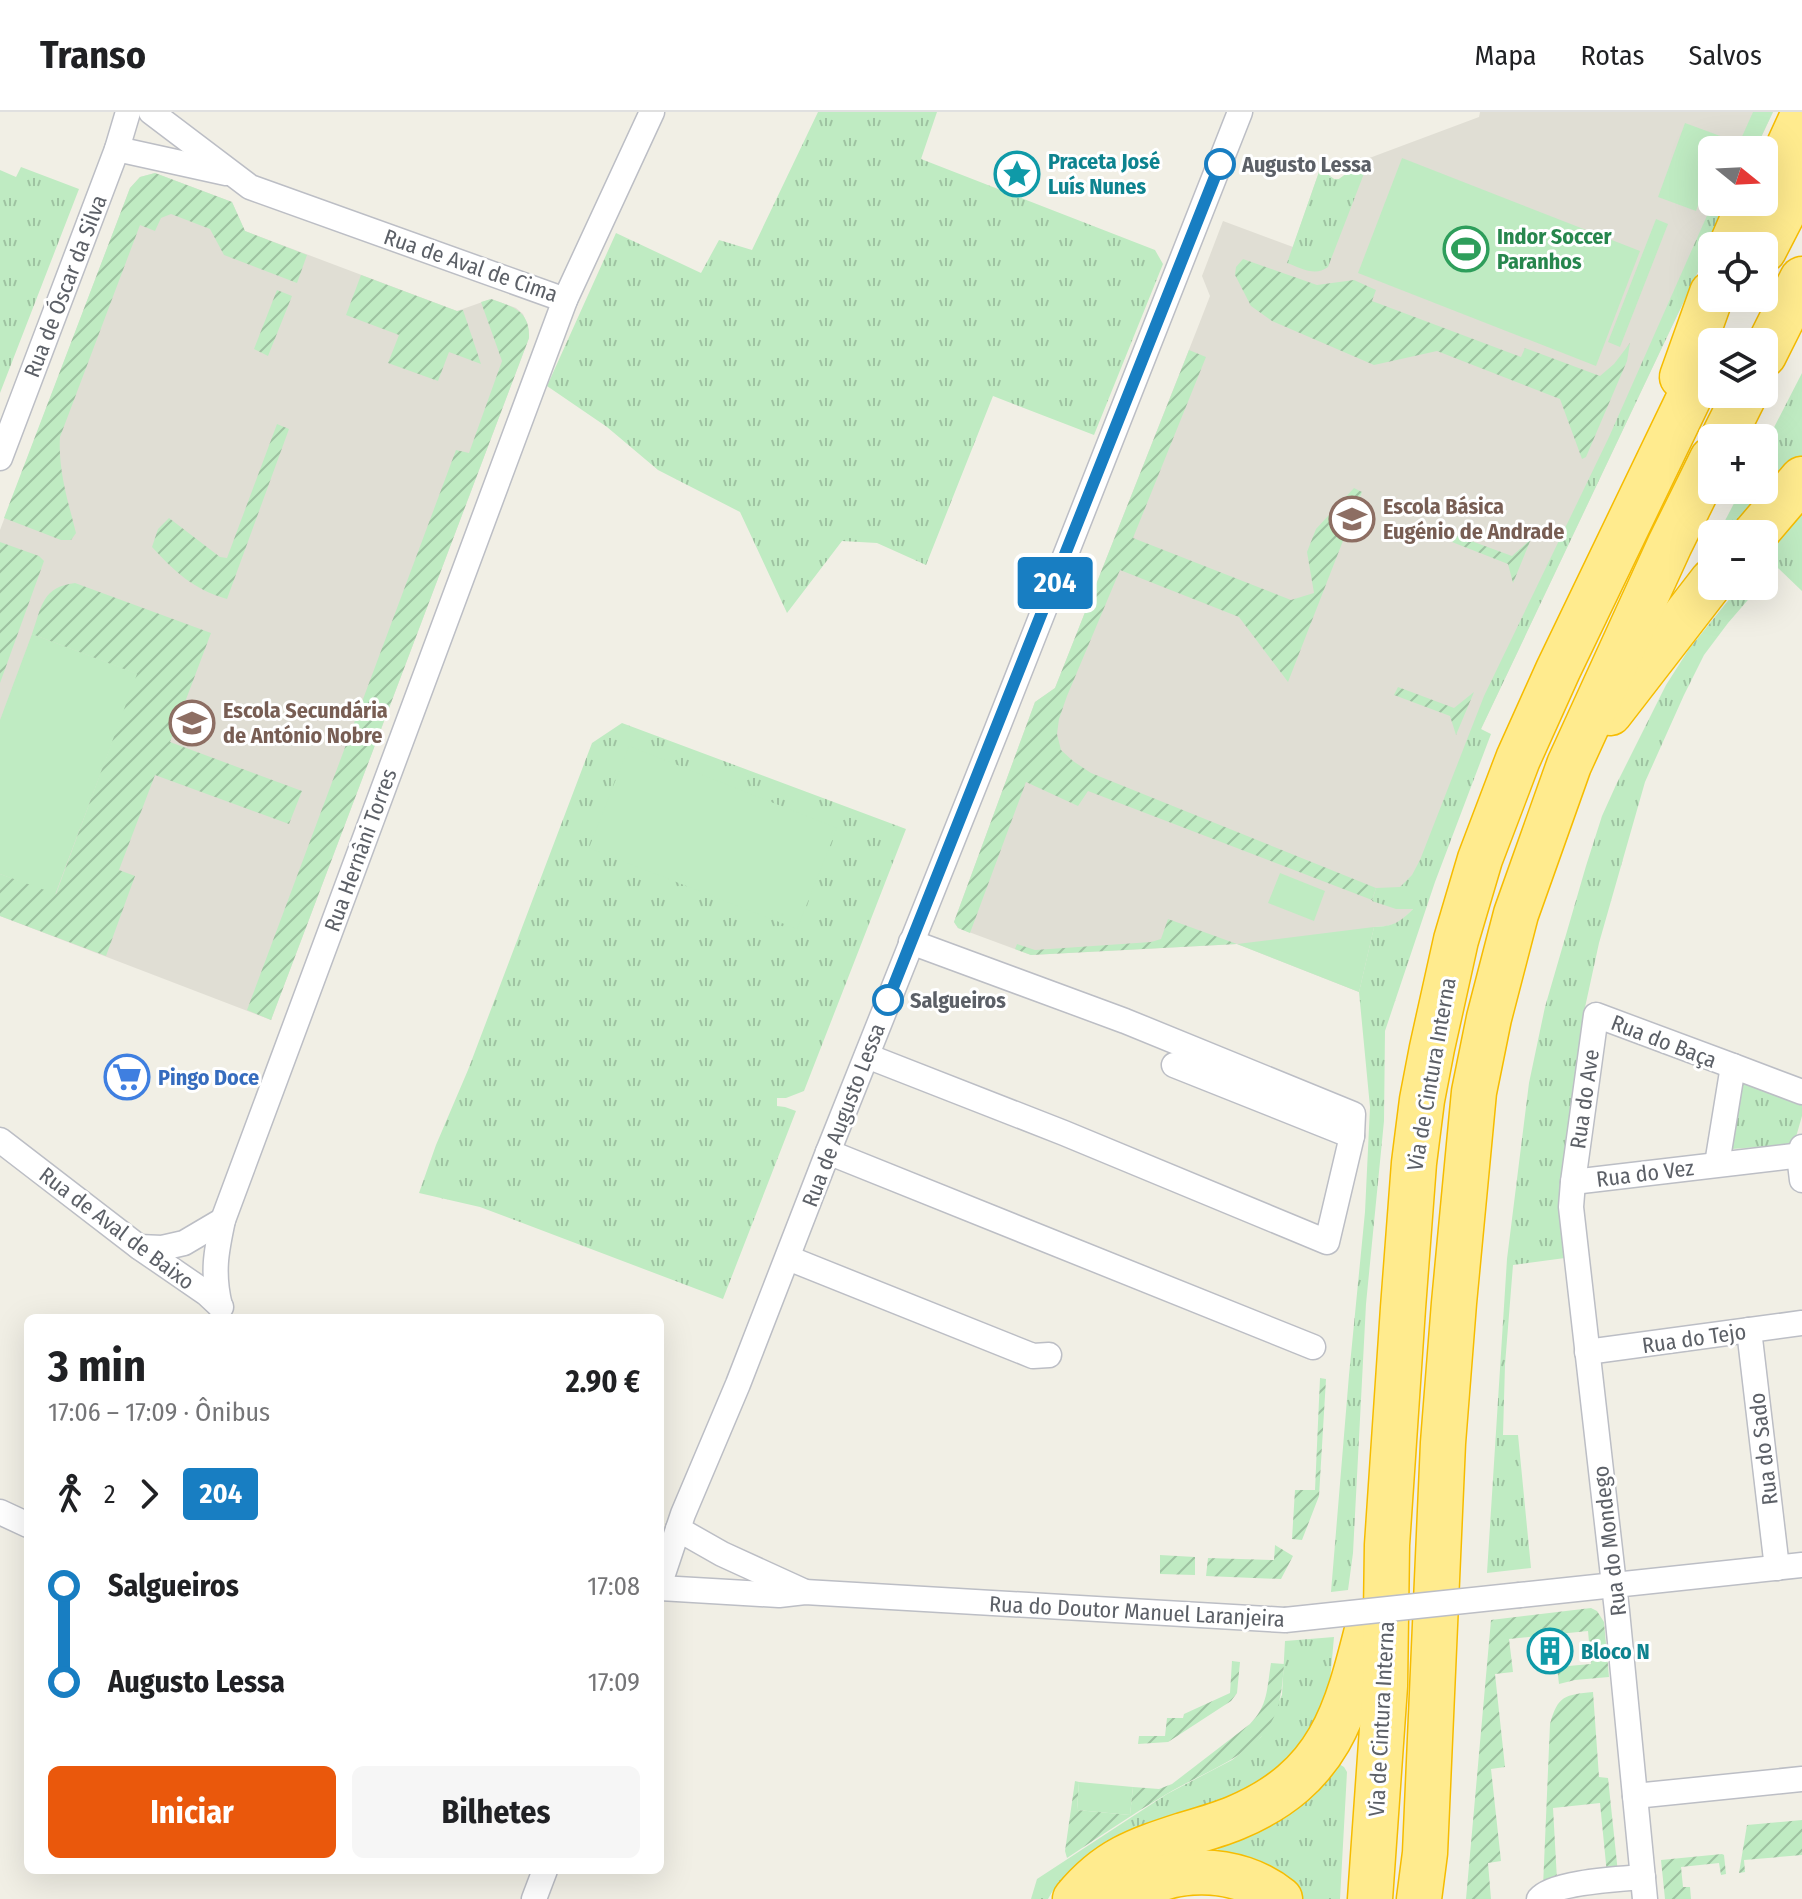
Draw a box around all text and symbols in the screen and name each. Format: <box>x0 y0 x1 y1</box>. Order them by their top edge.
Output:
text: Transo <box>40 32 146 78</box>
text: Mapa <box>1475 39 1537 72</box>
text: Rotas <box>1581 39 1645 72</box>
text: Salvos <box>1689 39 1762 72</box>
north arrow <box>1698 136 1778 216</box>
map controls <box>1698 136 1778 600</box>
place label: Praceta José Luís Nunes <box>1048 148 1160 200</box>
marker: Augusto Lessa <box>1205 149 1235 179</box>
place icon: Praceta José Luís Nunes <box>993 150 1041 198</box>
place label: Augusto Lessa <box>1241 151 1372 178</box>
street label: Rua de Óscar da Silva <box>18 191 113 381</box>
street label: Rua de Aval de Cima <box>380 223 561 308</box>
place label: Indor Soccer Paranhos <box>1497 223 1612 275</box>
sports icon: Indor Soccer Paranhos <box>1442 225 1490 273</box>
button: locate <box>1698 232 1778 312</box>
button: layers <box>1698 328 1778 408</box>
button: + <box>1698 424 1778 504</box>
place label: Escola Básica Eugénio de Andrade <box>1383 493 1564 545</box>
school or university icon: Escola Básica Eugénio de Andrade <box>1328 495 1376 543</box>
button: − <box>1698 520 1778 600</box>
line badge: 204 <box>1009 557 1101 609</box>
text: 204 <box>1034 566 1076 599</box>
place label: Escola Secundária de António Nobre <box>223 697 388 749</box>
school or university icon: Escola Secundária de António Nobre <box>168 699 216 747</box>
street label: Rua Hernâni Torres <box>318 765 402 935</box>
street label: Via de Cintura Interna <box>1401 975 1462 1173</box>
marker: Salgueiros <box>873 985 903 1015</box>
place label: Salgueiros <box>910 987 1006 1014</box>
street label: Rua do Baça <box>1607 1009 1720 1074</box>
street label: Rua de Augusto Lessa <box>796 1020 891 1211</box>
street label: Rua do Ave <box>1564 1048 1605 1151</box>
supermarket icon: Pingo Doce <box>103 1053 151 1101</box>
place label: Pingo Doce <box>158 1064 259 1091</box>
street label: Rua do Vez <box>1595 1154 1696 1193</box>
street label: Rua de Aval de Baixo <box>34 1161 200 1295</box>
street label: Rua do Tejo <box>1640 1318 1748 1359</box>
text: 3 min <box>48 1340 146 1393</box>
text: 2.90 € <box>566 1364 640 1400</box>
street label: Rua do Sado <box>1743 1391 1784 1507</box>
text: 17:06 – 17:09 · Ônibus <box>48 1397 270 1428</box>
street label: Rua do Mondego <box>1587 1464 1632 1618</box>
icon: walk <box>48 1472 92 1516</box>
icon: forward <box>127 1472 171 1516</box>
text: 204 <box>199 1477 242 1510</box>
text: 2 <box>104 1479 115 1510</box>
text: Salgueiros <box>108 1568 239 1604</box>
text: 17:08 <box>587 1571 640 1602</box>
street label: Rua do Doutor Manuel Laranjeira <box>988 1590 1285 1633</box>
street label: Via de Cintura Interna <box>1363 1621 1400 1817</box>
building icon: Bloco N <box>1526 1627 1574 1675</box>
place label: Bloco N <box>1581 1638 1650 1665</box>
text: Augusto Lessa <box>108 1664 285 1700</box>
text: 17:09 <box>588 1667 640 1698</box>
button: Iniciar <box>48 1766 336 1858</box>
button: Bilhetes <box>352 1766 640 1858</box>

